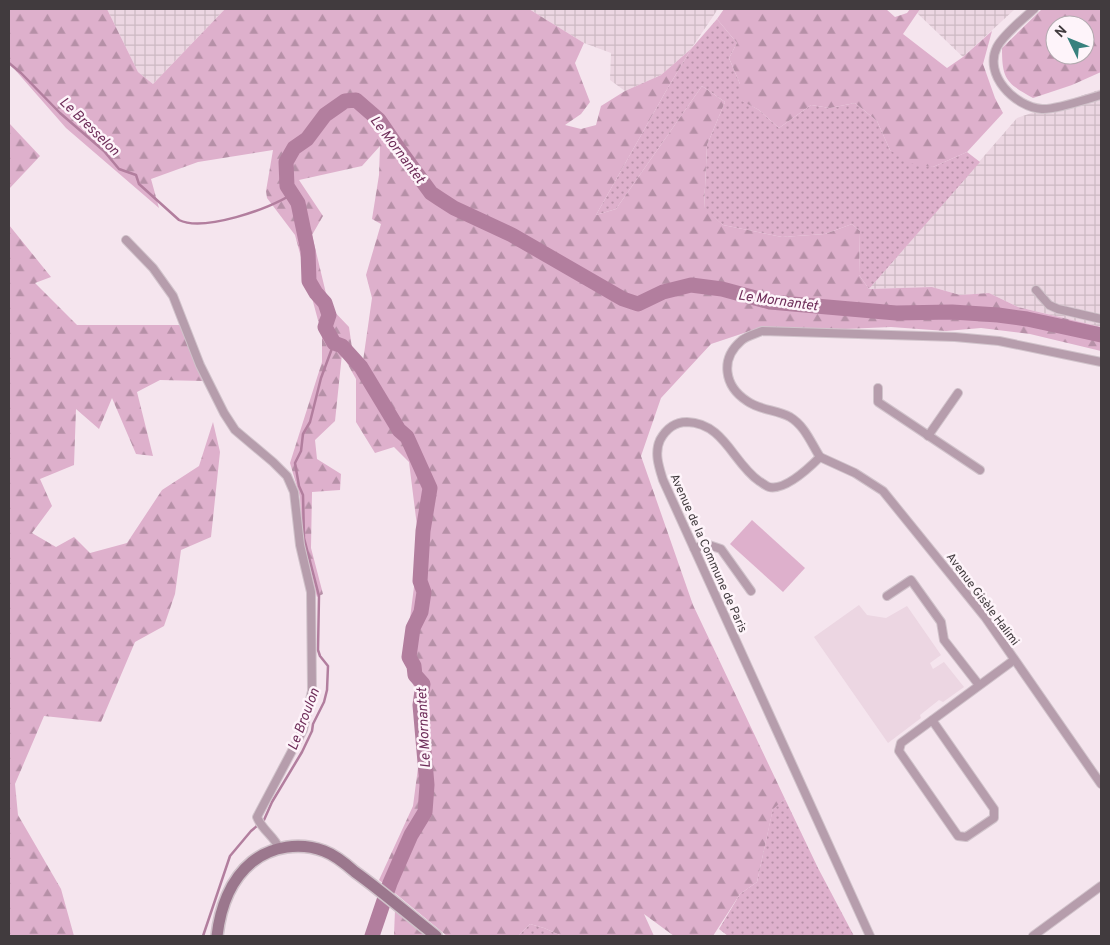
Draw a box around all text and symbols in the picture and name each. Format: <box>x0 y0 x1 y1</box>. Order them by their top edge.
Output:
north arrow <box>1045 15 1095 65</box>
text: N <box>1052 23 1071 42</box>
water label: Le Bresselon <box>55 94 123 160</box>
water label: Le Mornantet <box>366 113 428 188</box>
water label: Le Mornantet <box>737 287 820 316</box>
street label: Avenue de la Commune de Paris <box>666 471 750 635</box>
street label: Avenue Gisèle Halimi <box>942 550 1022 649</box>
water label: Le Broulon <box>285 686 324 753</box>
water label: Le Mornantet <box>414 686 435 769</box>

